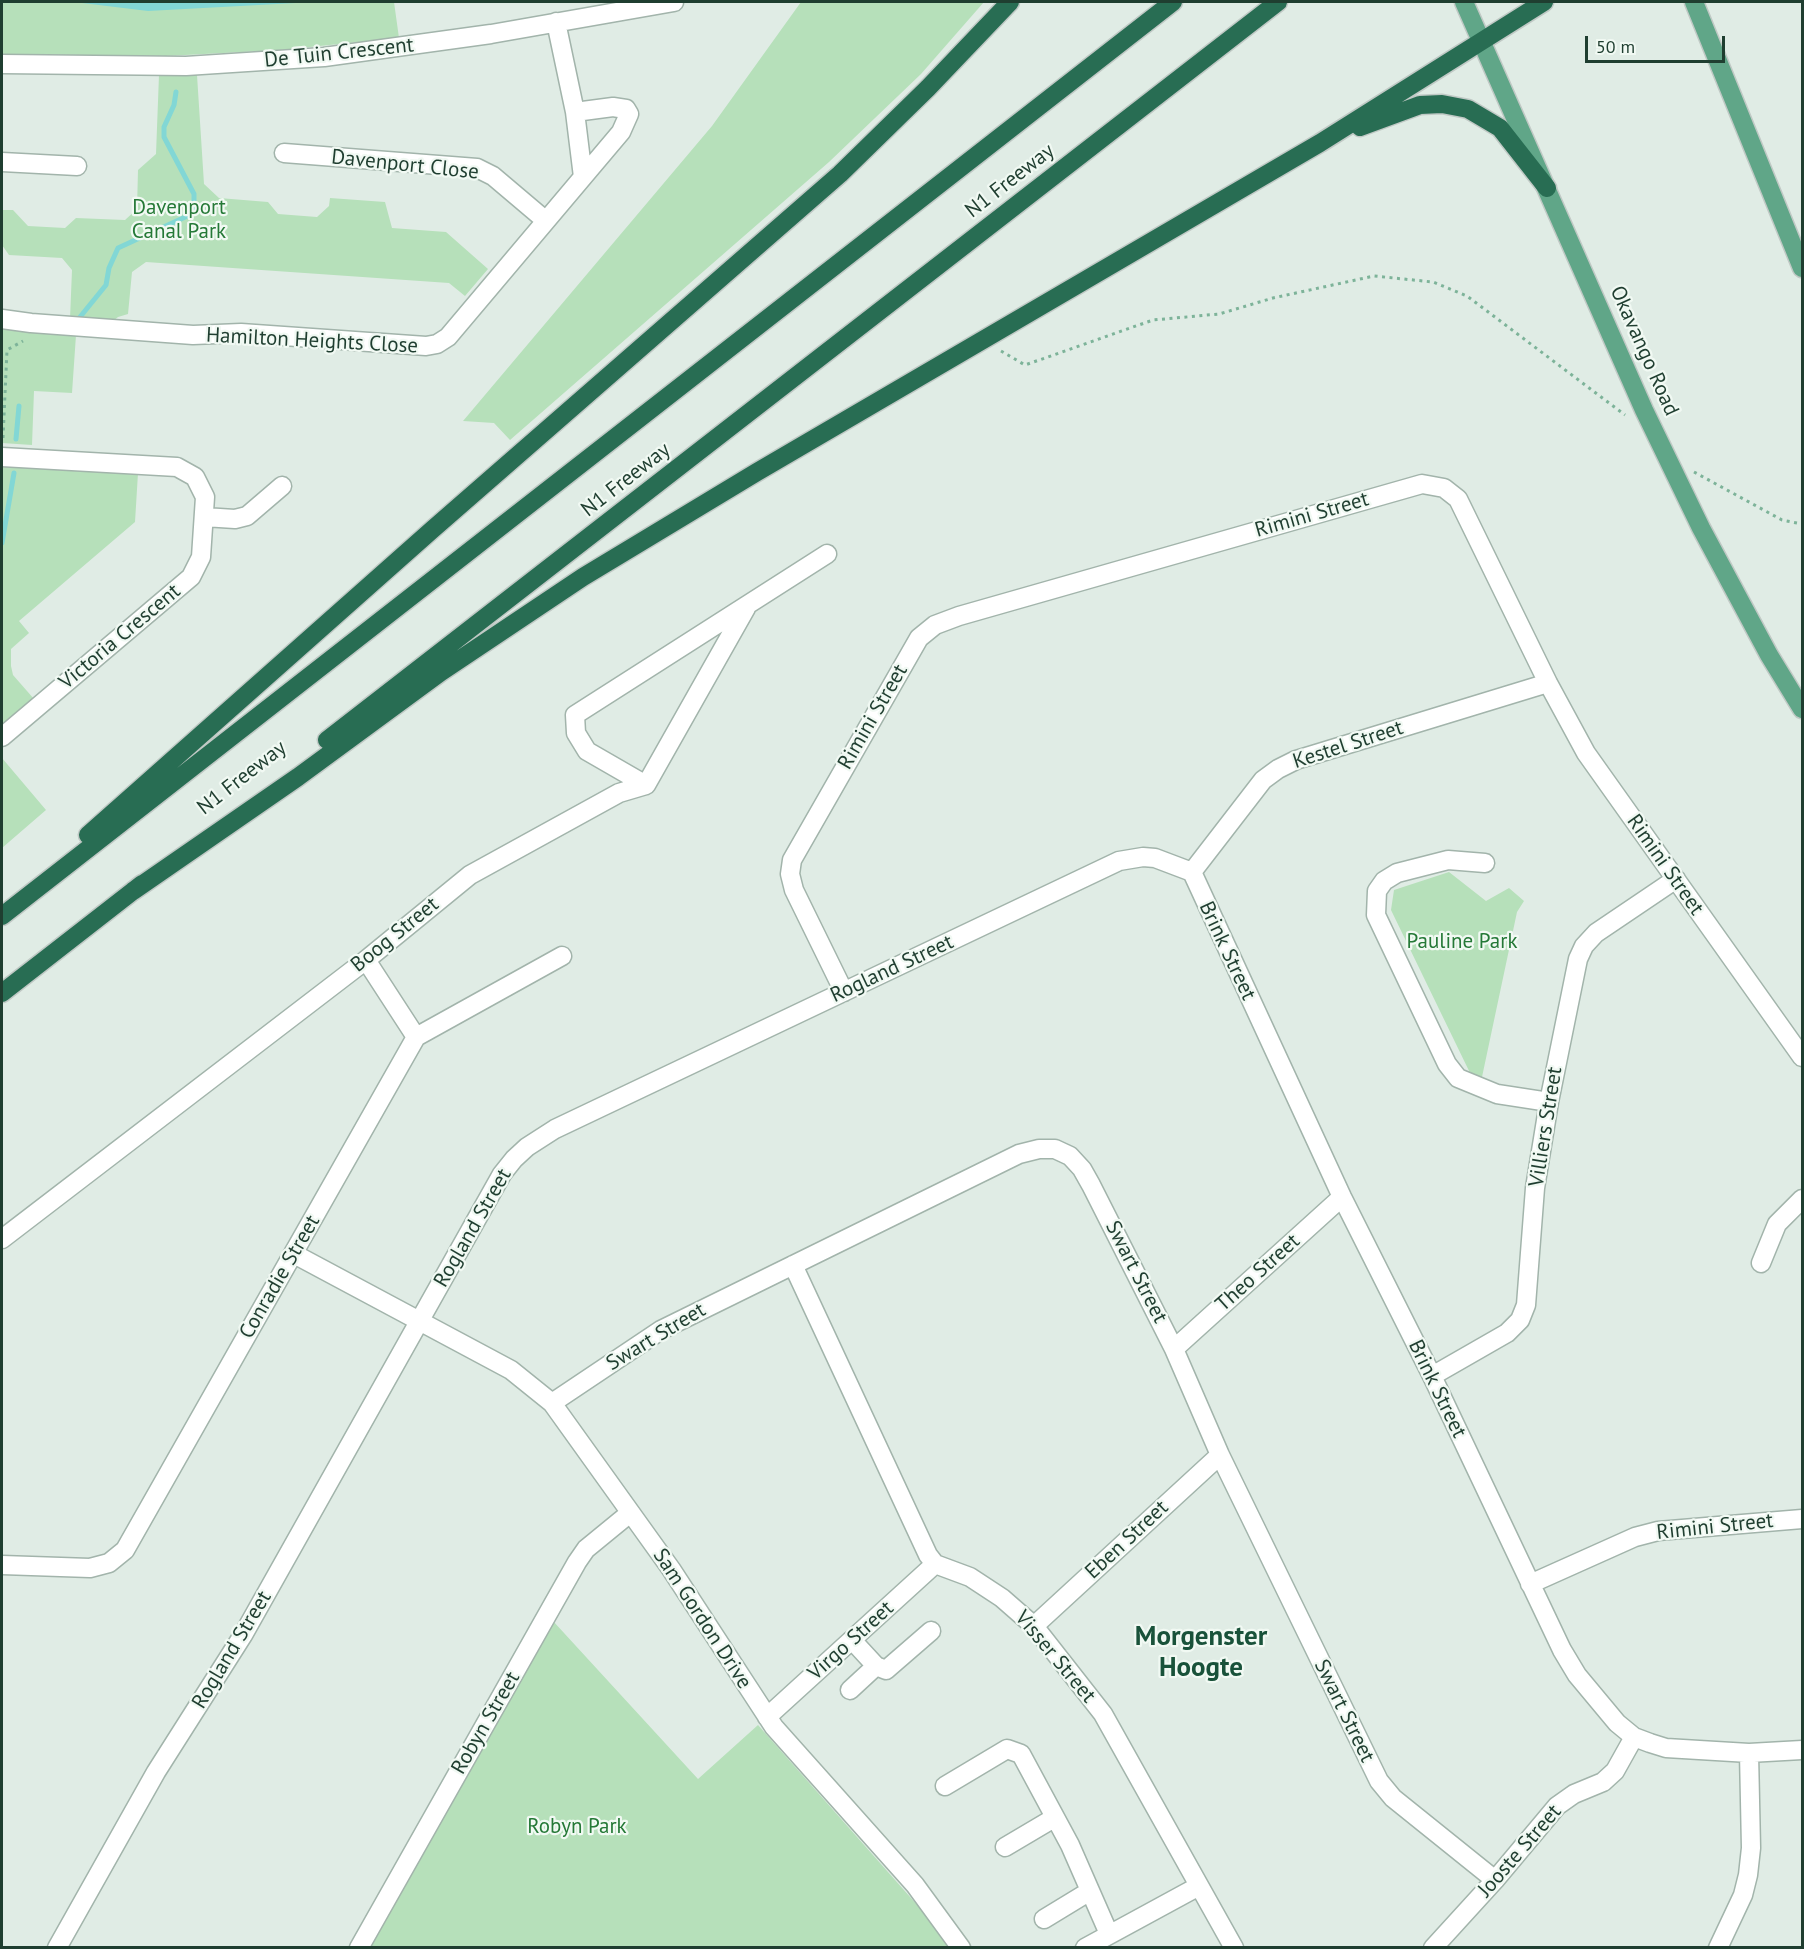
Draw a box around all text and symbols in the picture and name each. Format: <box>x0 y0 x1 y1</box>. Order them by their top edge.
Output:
scale bar <box>1588 24 1728 62</box>
street label: De Tuin Crescent <box>263 33 415 73</box>
text: 50 m <box>1596 35 1635 58</box>
street label: N1 Freeway <box>961 139 1059 223</box>
street label: Davenport Close <box>330 145 480 185</box>
park label: Davenport Canal Park <box>132 195 226 245</box>
street label: Okavango Road <box>1604 282 1684 420</box>
street label: Hamilton Heights Close <box>205 323 419 359</box>
street label: N1 Freeway <box>577 438 675 522</box>
street label: Rimini Street <box>1252 487 1372 543</box>
street label: Victoria Crescent <box>54 579 186 695</box>
street label: Rimini Street <box>833 660 913 774</box>
street label: Kestel Street <box>1290 715 1406 775</box>
street label: N1 Freeway <box>193 736 291 820</box>
street label: Rimini Street <box>1621 810 1709 920</box>
street label: Boog Street <box>346 892 444 978</box>
street label: Brink Street <box>1193 898 1261 1004</box>
park label: Pauline Park <box>1407 929 1517 955</box>
street label: Rogland Street <box>827 930 957 1008</box>
street label: Villiers Street <box>1524 1065 1568 1189</box>
street label: Rogland Street <box>429 1164 517 1292</box>
street label: Conradie Street <box>234 1211 326 1343</box>
street label: Swart Street <box>1100 1217 1172 1327</box>
street label: Theo Street <box>1211 1229 1305 1317</box>
street label: Swart Street <box>602 1298 710 1376</box>
street label: Brink Street <box>1402 1336 1472 1442</box>
street label: Eben Street <box>1080 1495 1174 1585</box>
street label: Rimini Street <box>1655 1508 1775 1546</box>
street label: Sam Gordon Drive <box>647 1544 757 1694</box>
street label: Rogland Street <box>187 1587 277 1713</box>
street label: Virgo Street <box>803 1596 899 1686</box>
street label: Visser Street <box>1009 1606 1101 1708</box>
district label: Morgenster Hoogte <box>1135 1621 1267 1684</box>
street label: Swart Street <box>1308 1656 1380 1766</box>
street label: Robyn Street <box>447 1667 525 1779</box>
street label: Jooste Street <box>1473 1800 1567 1902</box>
park label: Robyn Park <box>527 1814 627 1840</box>

